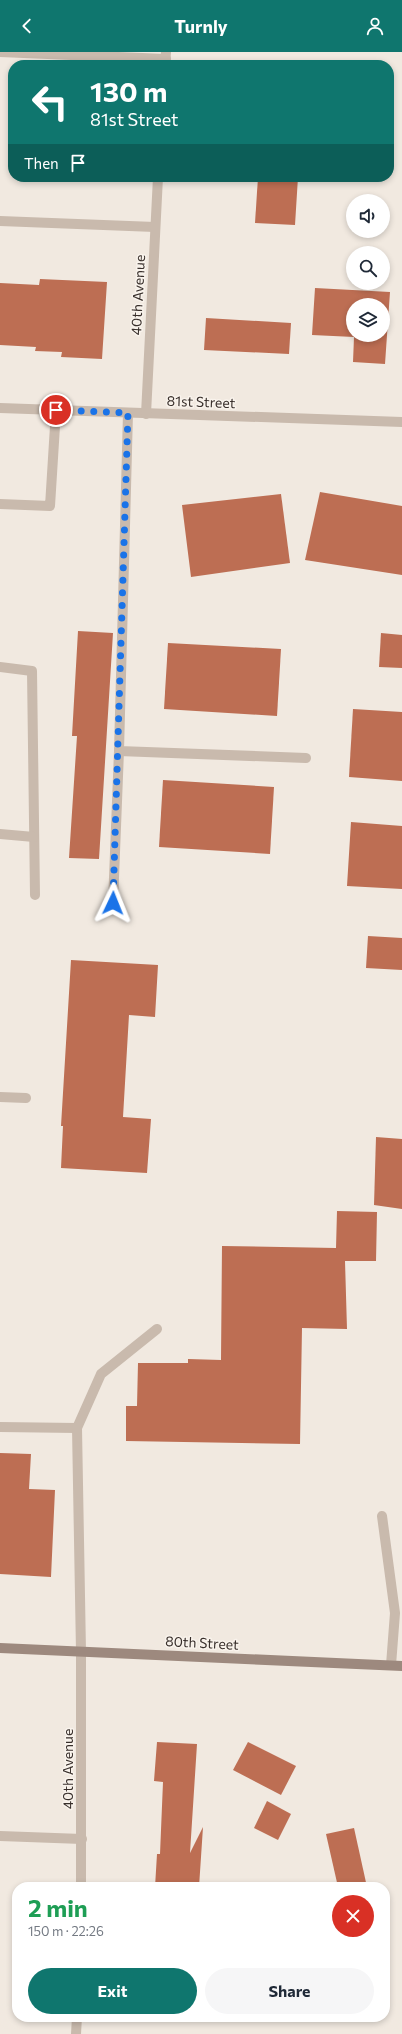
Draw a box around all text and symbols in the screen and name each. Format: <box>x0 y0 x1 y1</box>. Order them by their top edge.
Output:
icon: back <box>16 15 38 37</box>
text: Turnly <box>174 15 228 37</box>
icon: person <box>364 15 386 37</box>
text: 130 m <box>90 74 167 108</box>
icon: left <box>24 76 76 128</box>
text: 81st Street <box>90 108 178 130</box>
icon: arrive <box>67 152 89 174</box>
text: Then <box>24 154 59 172</box>
map controls <box>346 194 390 342</box>
button: sound <box>346 194 390 238</box>
button: search <box>346 246 390 290</box>
street label: 40th Avenue <box>127 254 148 336</box>
button: layers <box>346 298 390 342</box>
street label: 81st Street <box>166 392 236 411</box>
pin <box>39 393 73 427</box>
icon: arrive <box>45 399 67 421</box>
position arrow <box>92 882 134 924</box>
street label: 80th Street <box>165 1632 239 1653</box>
street label: 40th Avenue <box>59 1729 76 1809</box>
text: 2 min <box>28 1893 88 1922</box>
button: close <box>332 1895 374 1937</box>
text: 150 m · 22:26 <box>28 1923 104 1939</box>
button: Exit <box>28 1968 197 2014</box>
button: Share <box>205 1968 374 2014</box>

